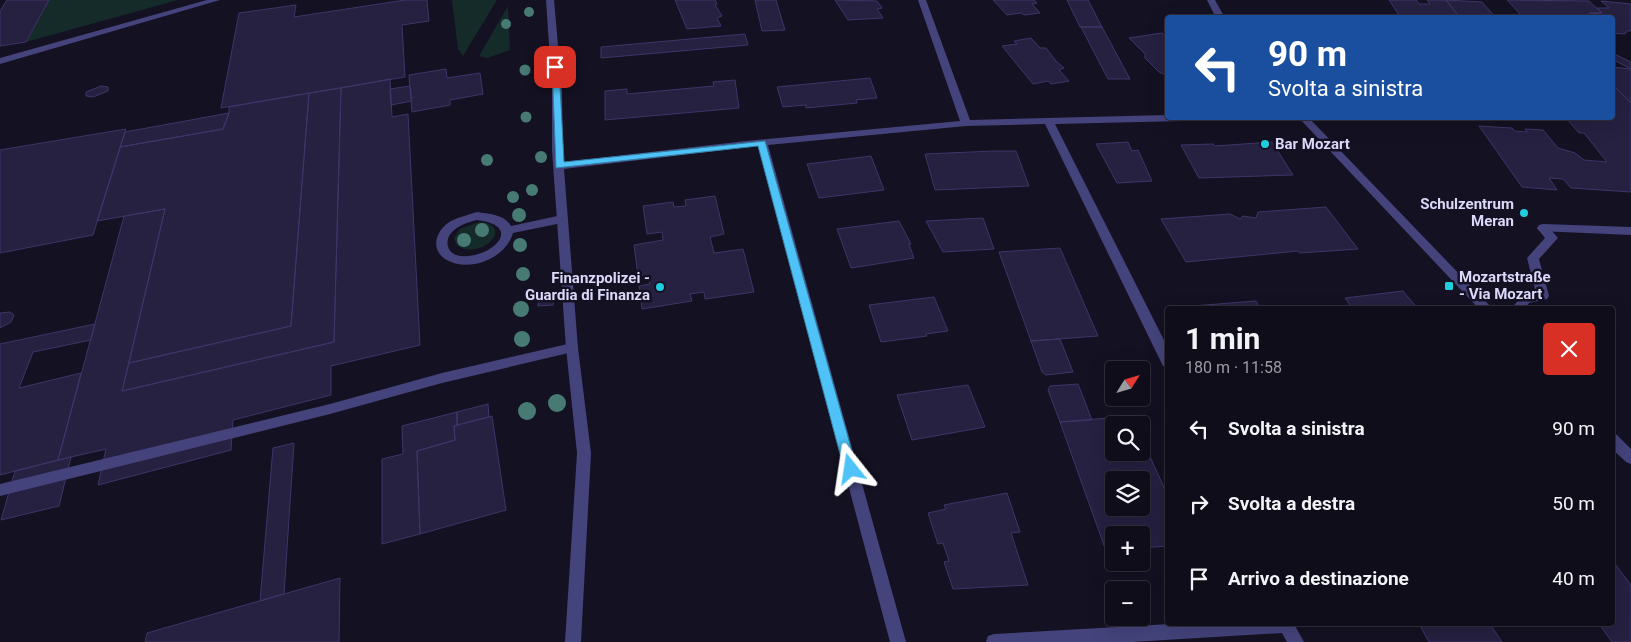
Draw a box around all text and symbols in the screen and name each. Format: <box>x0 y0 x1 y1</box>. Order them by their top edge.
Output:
text: 90 m <box>1268 34 1347 75</box>
icon: left <box>1185 35 1250 100</box>
pin <box>534 46 576 88</box>
icon: arrive <box>541 53 569 81</box>
text: Svolta a sinistra <box>1268 76 1423 101</box>
place label: Bar Mozart <box>1275 135 1350 153</box>
marker: Bar Mozart <box>1259 138 1271 150</box>
place label: Schulzentrum Meran <box>1420 195 1514 230</box>
marker: Schulzentrum Meran <box>1518 207 1530 219</box>
place label: Mozartstraße - Via Mozart <box>1459 268 1551 303</box>
place label: Finanzpolizei - Guardia di Finanza <box>525 269 650 304</box>
marker: Mozartstraße - Via Mozart <box>1443 280 1455 292</box>
marker: Finanzpolizei - Guardia di Finanza <box>654 281 666 293</box>
text: 1 min <box>1185 321 1260 356</box>
button: close <box>1543 323 1595 375</box>
text: 180 m · 11:58 <box>1185 358 1282 377</box>
north arrow <box>1105 361 1150 406</box>
map controls <box>1105 361 1150 626</box>
icon: left <box>1185 415 1213 443</box>
button: search <box>1105 416 1150 461</box>
text: Svolta a sinistra <box>1228 417 1365 440</box>
text: 90 m <box>1552 417 1595 440</box>
position arrow <box>824 442 876 494</box>
button: layers <box>1105 471 1150 516</box>
icon: right <box>1185 490 1213 518</box>
text: Svolta a destra <box>1228 492 1355 515</box>
text: 50 m <box>1552 492 1595 515</box>
button: + <box>1105 526 1150 571</box>
icon: arrive <box>1185 565 1213 593</box>
text: Arrivo a destinazione <box>1228 567 1409 590</box>
text: 40 m <box>1552 567 1595 590</box>
button: − <box>1105 581 1150 626</box>

